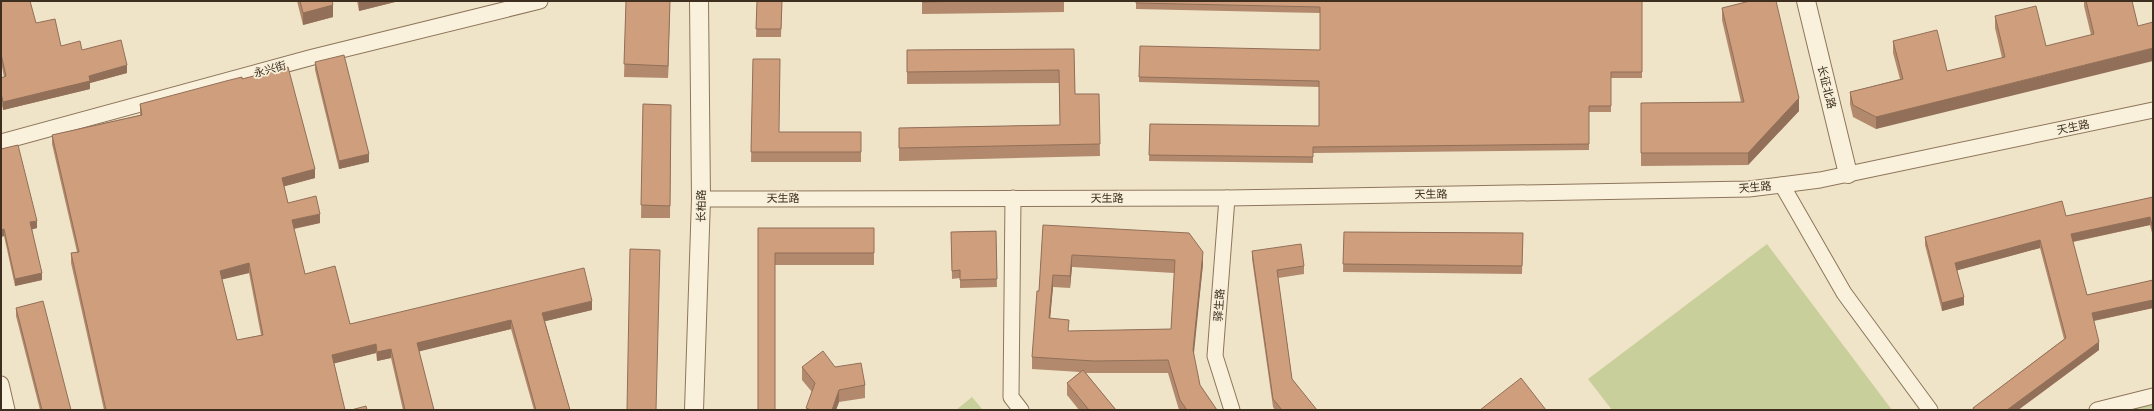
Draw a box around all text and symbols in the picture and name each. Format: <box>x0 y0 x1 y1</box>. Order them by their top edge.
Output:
street label: 永兴街 <box>252 58 288 80</box>
street label: 长征北路 <box>1815 64 1839 110</box>
street label: 天生路 <box>2055 117 2091 137</box>
street label: 天生路 <box>1738 179 1772 195</box>
street label: 天生路 <box>1414 187 1448 201</box>
street label: 长柏路 <box>694 189 708 223</box>
street label: 天生路 <box>767 191 800 205</box>
street label: 天生路 <box>1091 191 1124 205</box>
street label: 驿生路 <box>1211 288 1227 322</box>

